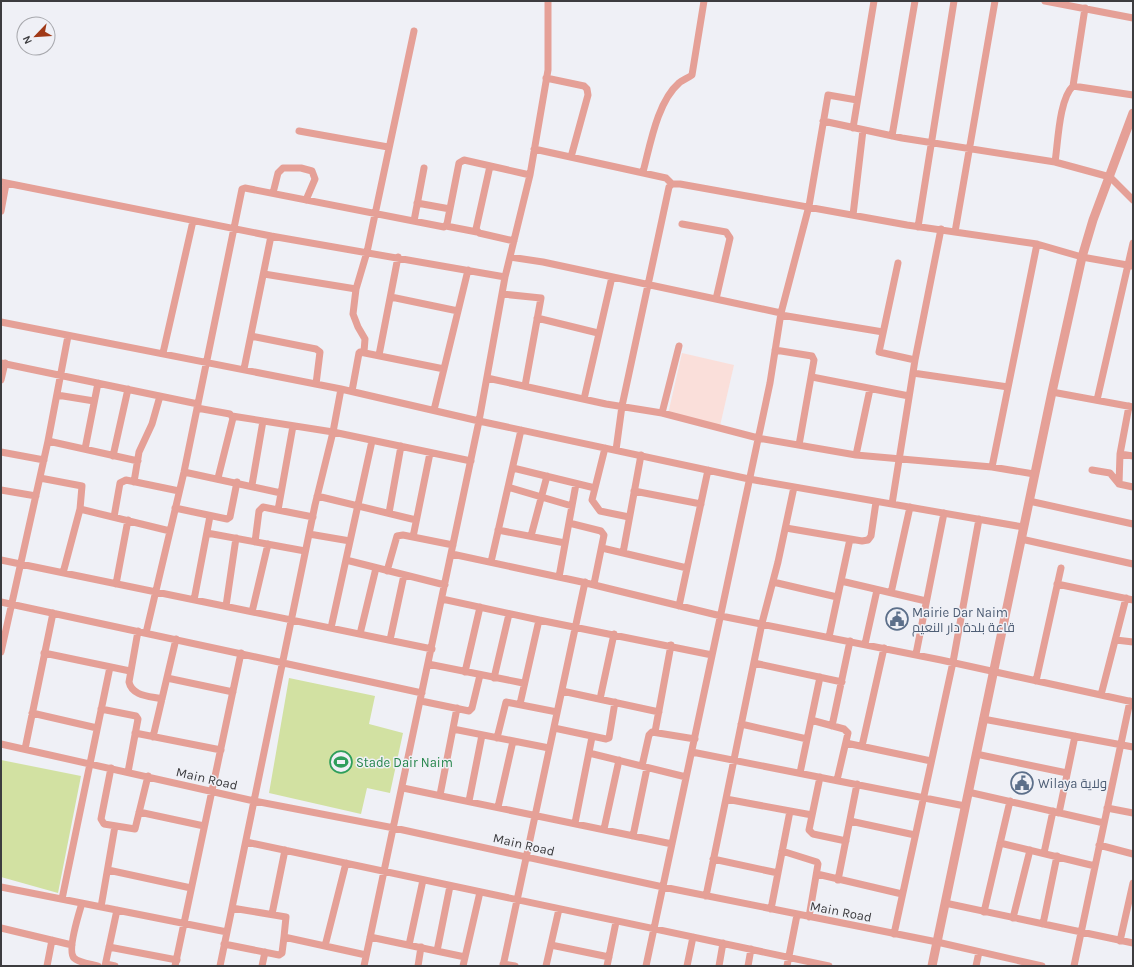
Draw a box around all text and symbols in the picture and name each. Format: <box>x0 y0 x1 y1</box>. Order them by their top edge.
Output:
north arrow <box>16 16 56 56</box>
text: N <box>20 34 35 46</box>
place label: Mairie Dar Naim قاعة بلدة دار النعيم <box>912 605 1015 637</box>
public building icon: Mairie Dar Naim قاعة بلدة دار النعيم <box>884 606 910 632</box>
sports icon: Stade Dair Naim <box>328 749 354 775</box>
place label: Stade Dair Naim <box>356 755 453 770</box>
street label: Main Road <box>175 764 239 793</box>
public building icon: Wilaya ولاية <box>1009 770 1035 796</box>
place label: Wilaya ولاية <box>1038 776 1107 791</box>
street label: Main Road <box>492 830 556 859</box>
street label: Main Road <box>809 898 873 925</box>

